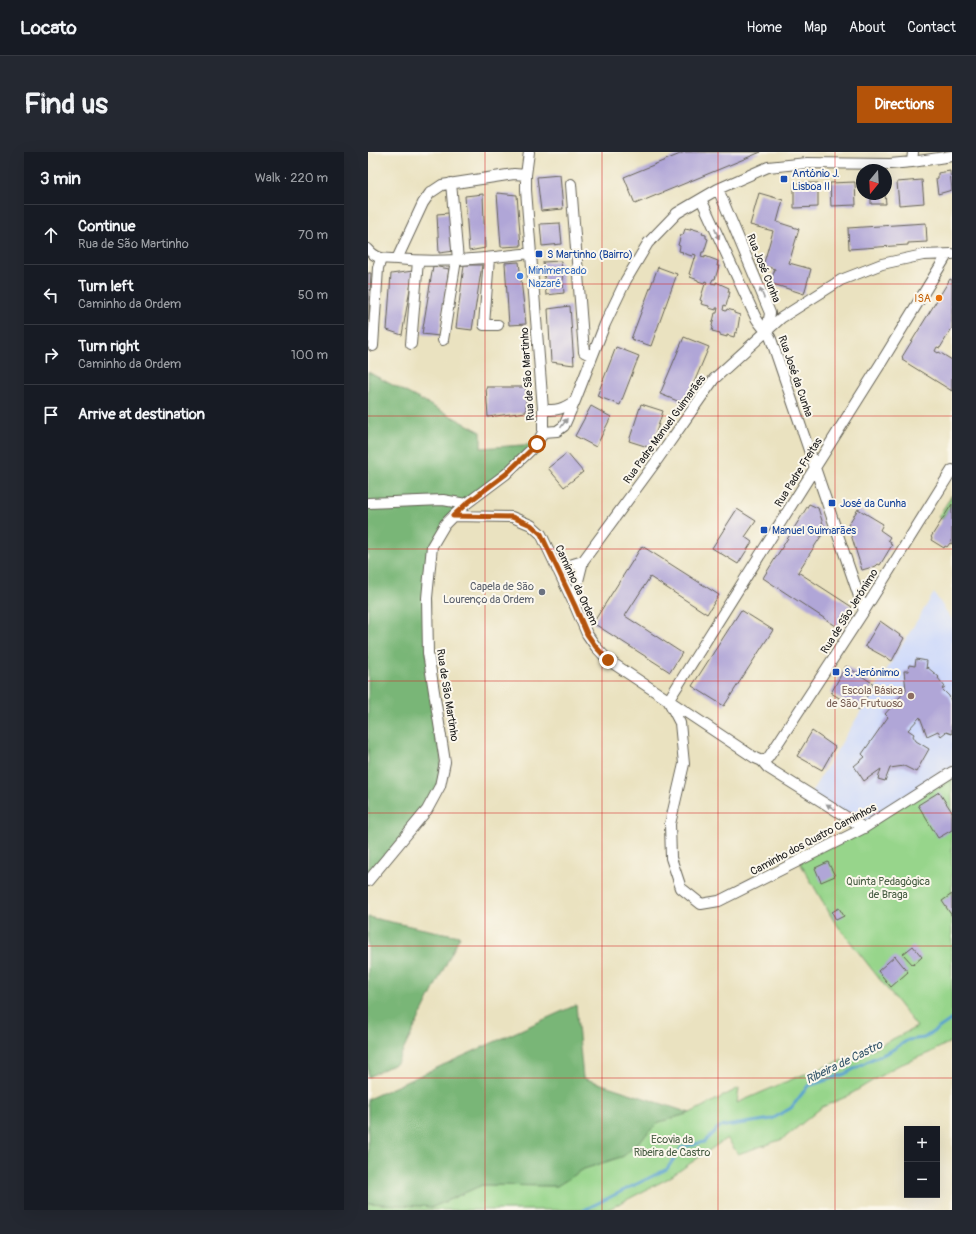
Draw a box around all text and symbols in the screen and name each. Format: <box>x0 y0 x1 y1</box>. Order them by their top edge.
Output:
text: Locato <box>20 16 77 40</box>
text: Home <box>747 19 782 36</box>
text: Map <box>804 19 827 36</box>
text: About <box>849 19 885 36</box>
text: Contact <box>907 19 956 36</box>
button: Directions <box>857 86 952 123</box>
text: Find us <box>24 87 108 122</box>
north arrow <box>856 164 892 200</box>
place label: António J. Lisboa II <box>792 167 839 193</box>
text: 3 min <box>40 168 81 189</box>
text: Walk · 220 m <box>255 170 328 186</box>
marker: António J. Lisboa II <box>779 174 789 184</box>
text: Continue <box>78 217 136 236</box>
icon: ahead <box>40 224 62 246</box>
text: 70 m <box>298 227 328 243</box>
one-way arrow <box>714 228 720 240</box>
street label: Rua José Cunha <box>744 232 783 304</box>
text: Rua de São Martinho <box>78 236 189 252</box>
place label: S Martinho (Bairro) <box>547 248 633 261</box>
marker: S Martinho (Bairro) <box>534 249 544 259</box>
place label: Minimercado Nazaré <box>528 264 587 290</box>
marker: Minimercado Nazaré <box>515 271 525 281</box>
text: Turn left <box>78 277 134 296</box>
icon: left <box>40 284 62 306</box>
text: 50 m <box>298 287 328 303</box>
one-way arrow <box>758 287 764 299</box>
place label: ISA <box>914 292 931 305</box>
marker: ISA <box>934 293 944 303</box>
text: Caminho da Ordem <box>78 296 181 312</box>
street label: Rua de São Martinho <box>518 327 537 421</box>
street label: Rua José da Cunha <box>775 334 816 419</box>
text: Turn right <box>78 337 139 356</box>
icon: right <box>40 344 62 366</box>
text: 100 m <box>291 347 328 363</box>
text: Caminho da Ordem <box>78 356 181 372</box>
street label: Rua Padre Manuel Guimarães <box>621 372 708 486</box>
icon: arrive <box>40 404 62 426</box>
text: Arrive at destination <box>78 405 205 424</box>
one-way arrow <box>560 418 568 429</box>
route start <box>528 435 546 453</box>
street label: Rua Padre Freitas <box>772 435 825 509</box>
place label: José da Cunha <box>840 497 906 510</box>
marker: José da Cunha <box>827 498 837 508</box>
place label: Manuel Guimarães <box>772 524 856 537</box>
marker: Manuel Guimarães <box>759 525 769 535</box>
street label: Caminho da Ordem <box>552 543 601 628</box>
street label: Rua de São Jerónimo <box>818 566 881 656</box>
place label: Capela de São Lourenço da Ordem <box>443 580 534 606</box>
marker: Capela de São Lourenço da Ordem <box>537 587 547 597</box>
street label: Rua de São Martinho <box>434 648 461 742</box>
route end <box>599 651 617 669</box>
place label: S. Jerónimo <box>844 666 900 679</box>
marker: S. Jerónimo <box>831 667 841 677</box>
place label: Escola Básica de São Frutuoso <box>827 684 903 710</box>
marker: Escola Básica de São Frutuoso <box>906 691 916 701</box>
street label: Caminho dos Quatro Caminhos <box>748 801 879 878</box>
one-way arrow <box>826 803 836 811</box>
park label: Quinta Pedagógica de Braga <box>846 875 930 901</box>
water label: Ribeira de Castro <box>803 1037 887 1088</box>
map controls <box>904 1126 940 1198</box>
button: + <box>904 1126 940 1162</box>
park label: Ecovia da Ribeira de Castro <box>634 1133 710 1159</box>
button: − <box>904 1162 940 1198</box>

